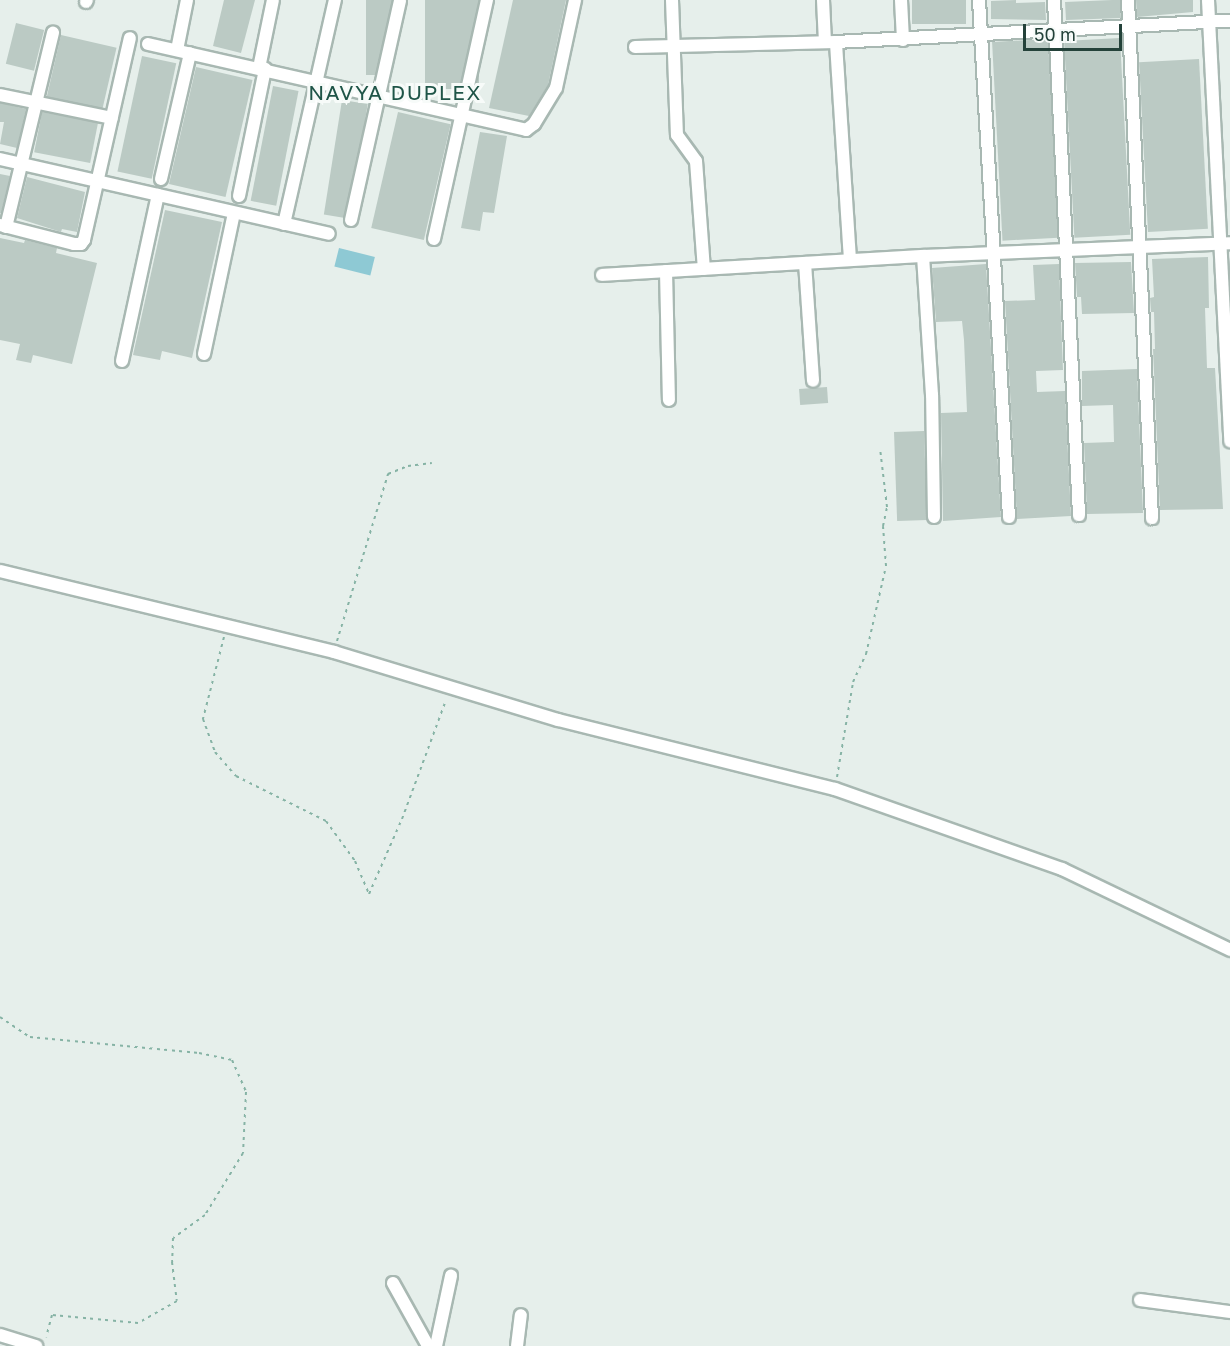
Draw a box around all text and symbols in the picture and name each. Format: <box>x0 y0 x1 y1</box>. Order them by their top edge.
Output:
scale bar <box>1026 12 1125 50</box>
text: 50 m <box>1034 23 1076 45</box>
district label: NAVYA DUPLEX <box>308 79 482 105</box>

